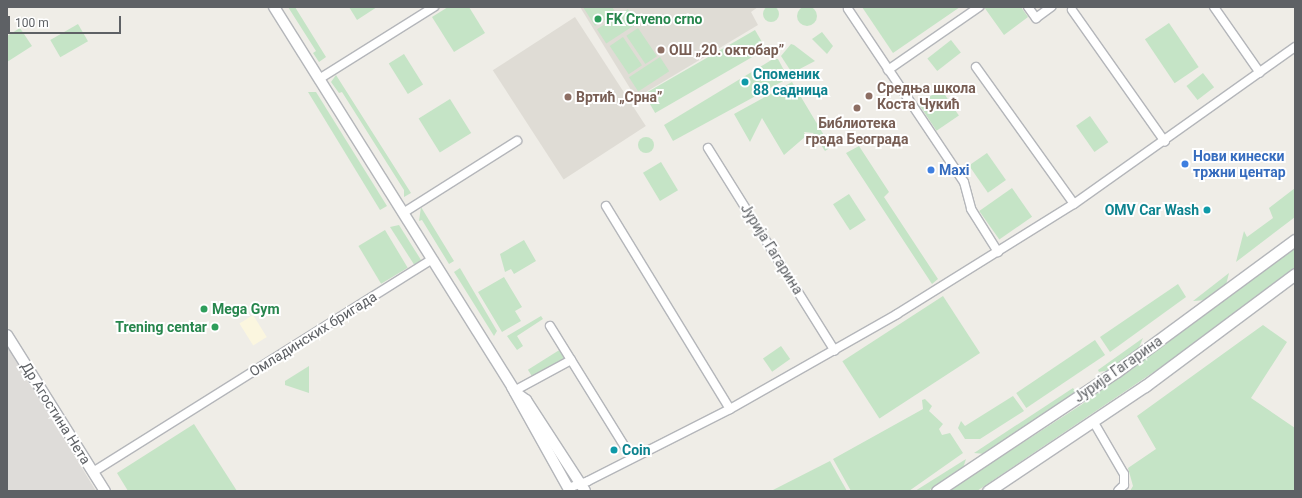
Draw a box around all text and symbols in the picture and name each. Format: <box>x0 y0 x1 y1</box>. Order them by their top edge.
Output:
scale bar <box>10 8 123 34</box>
place label: FK Crveno crno <box>606 11 702 27</box>
marker: FK Crveno crno <box>593 14 603 24</box>
text: 100 m <box>15 16 49 30</box>
place label: ОШ „20. октобар” <box>669 42 784 58</box>
marker: ОШ „20. октобар” <box>656 45 666 55</box>
place label: Споменик 88 садница <box>753 66 828 98</box>
marker: Споменик 88 садница <box>740 77 750 87</box>
place label: Средња школа Коста Чукић <box>877 80 976 112</box>
place label: Вртић „Срна” <box>576 89 662 105</box>
marker: Средња школа Коста Чукић <box>864 91 874 101</box>
marker: Вртић „Срна” <box>563 92 573 102</box>
marker: Библиотека града Београда <box>852 103 862 113</box>
place label: Библиотека града Београда <box>806 115 908 148</box>
place label: Нови кинески тржни центар <box>1193 148 1286 180</box>
marker: Нови кинески тржни центар <box>1180 159 1190 169</box>
place label: Maxi <box>939 162 970 178</box>
marker: Maxi <box>926 165 936 175</box>
street label: Јурија Гагарина <box>737 201 807 297</box>
place label: OMV Car Wash <box>1105 202 1199 218</box>
marker: OMV Car Wash <box>1202 205 1212 215</box>
street label: Омладинских бригада <box>246 288 380 380</box>
place label: Mega Gym <box>212 301 280 317</box>
marker: Mega Gym <box>199 304 209 314</box>
place label: Trening centar <box>115 319 207 335</box>
marker: Trening centar <box>210 322 220 332</box>
street label: Јурија Гагарина <box>1071 332 1165 406</box>
street label: Др Агостина Нета <box>18 359 94 467</box>
place label: Coin <box>622 442 651 458</box>
marker: Coin <box>609 445 619 455</box>

